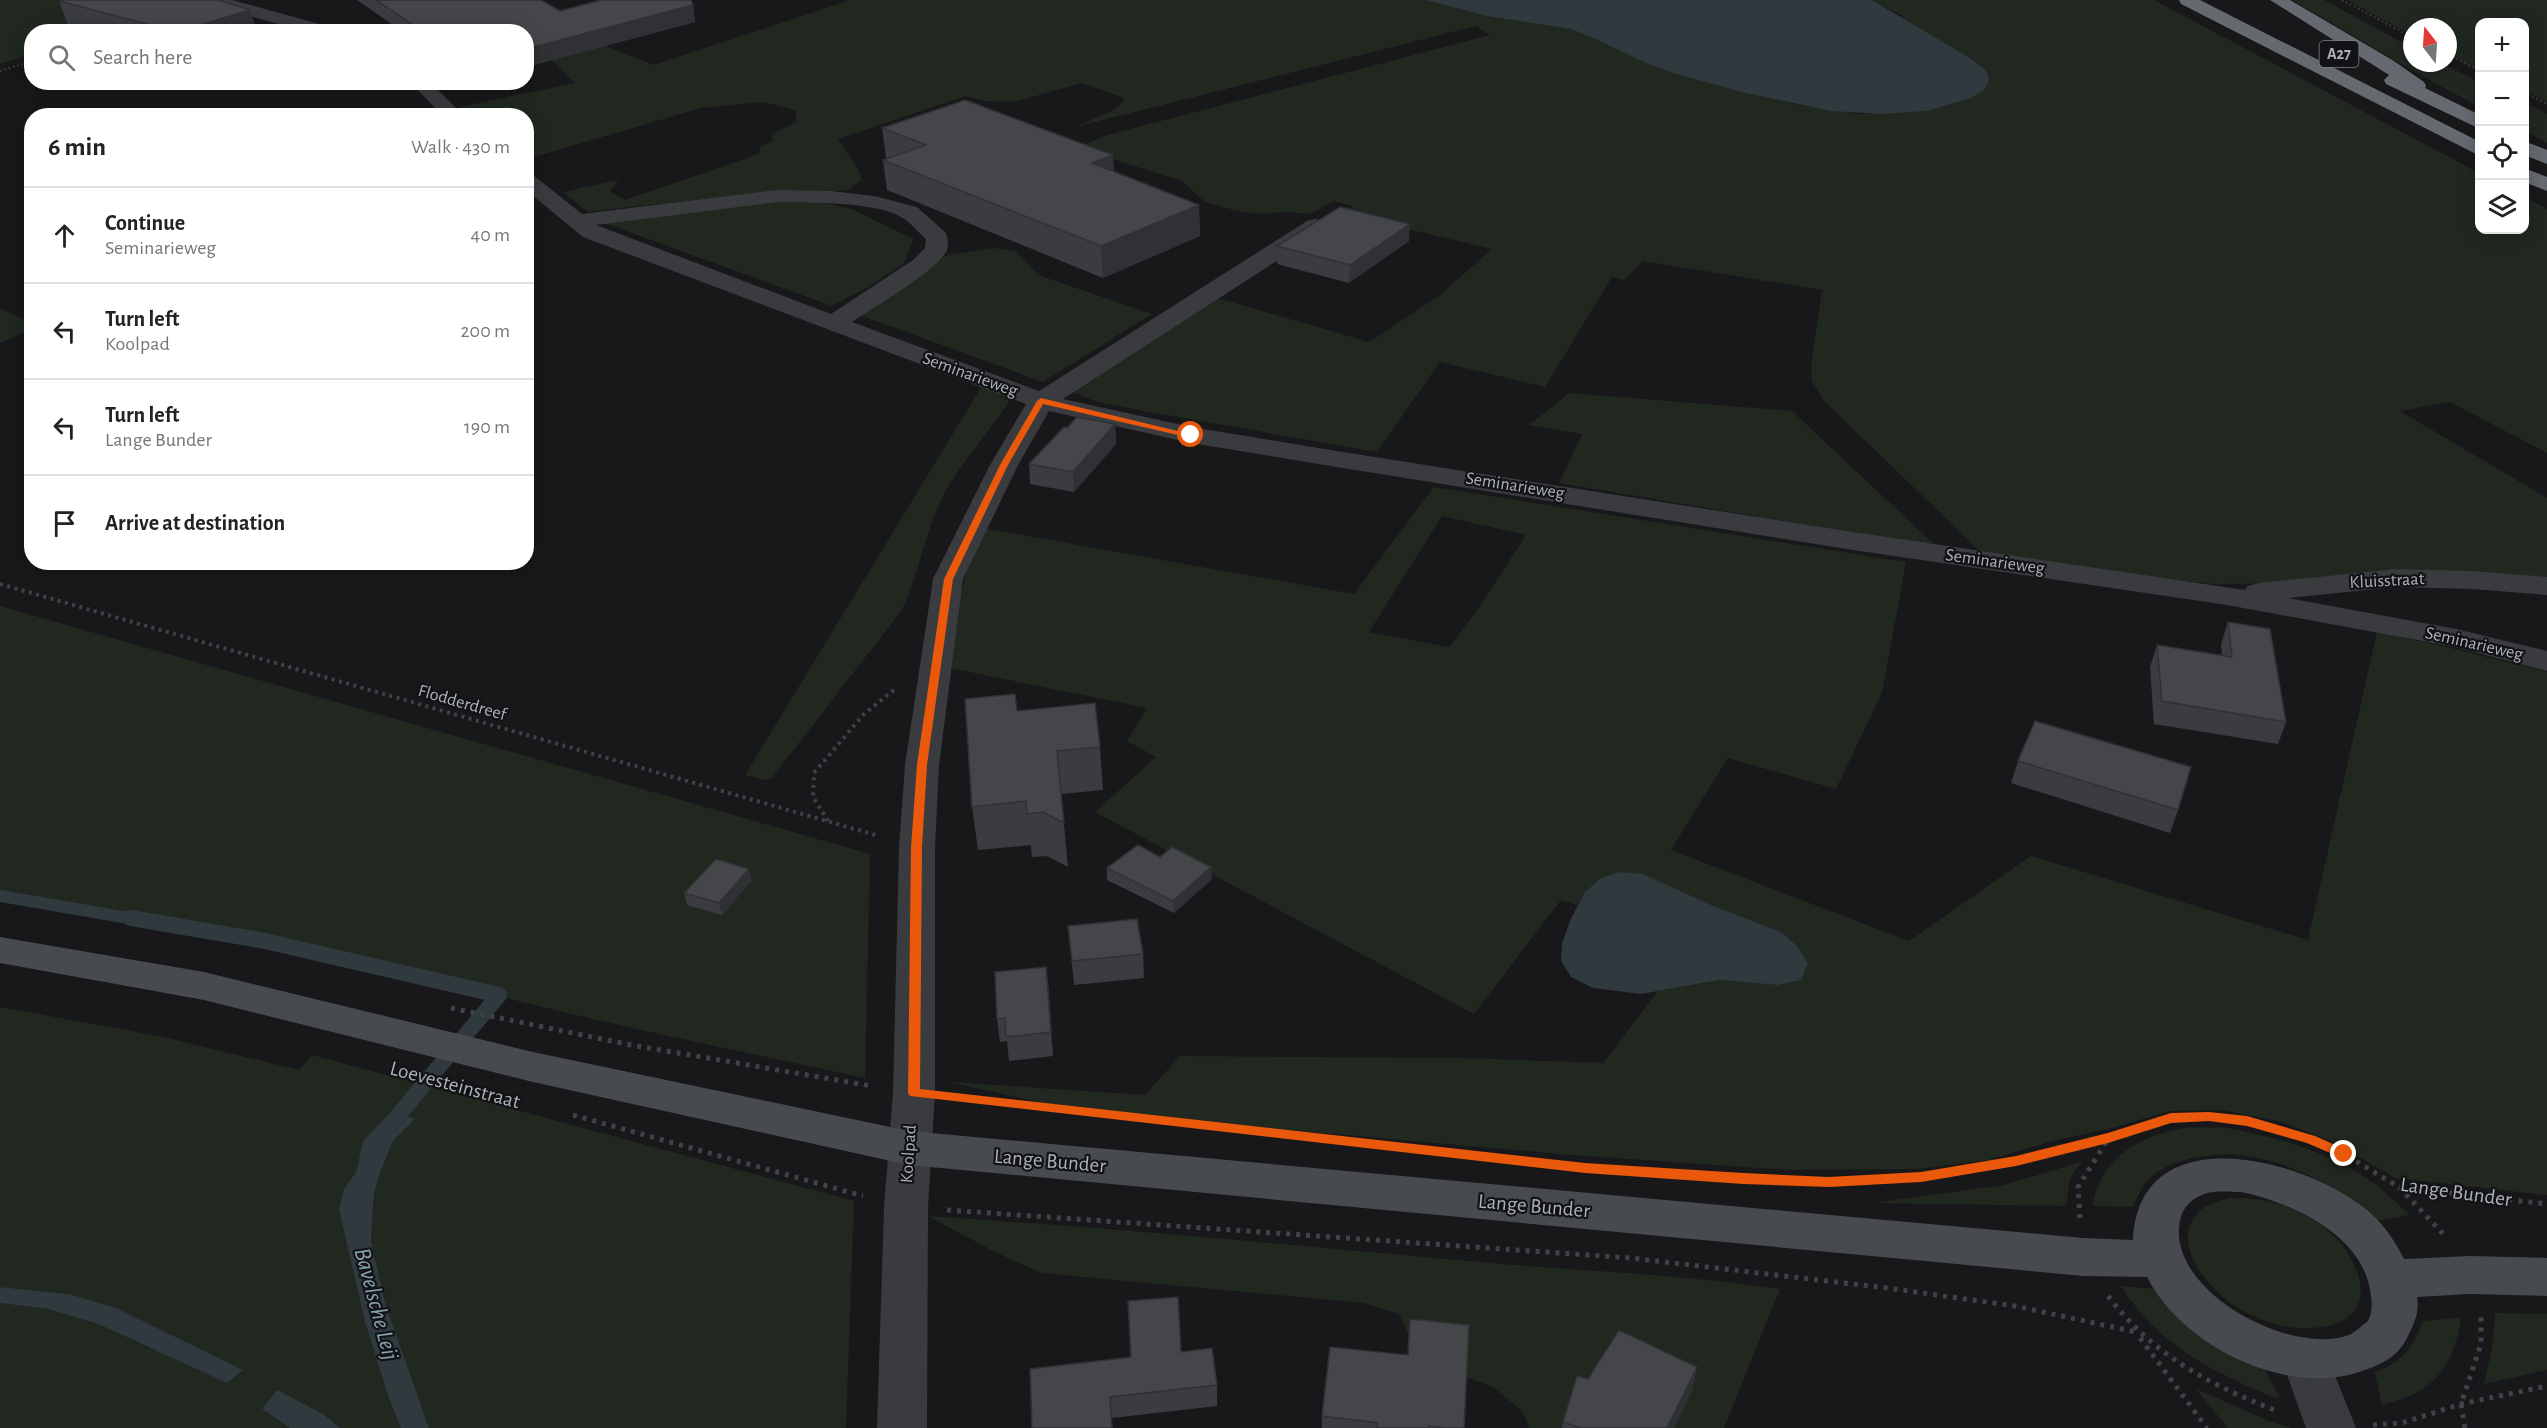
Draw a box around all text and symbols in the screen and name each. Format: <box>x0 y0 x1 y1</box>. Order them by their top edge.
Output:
north arrow <box>2403 18 2457 72</box>
map controls <box>2475 18 2529 234</box>
button: + <box>2475 18 2529 72</box>
search box <box>24 24 534 90</box>
icon: search <box>45 41 78 74</box>
road number: A27 <box>2320 41 2358 67</box>
text: Search here <box>93 46 192 68</box>
button: − <box>2475 72 2529 126</box>
button: locate <box>2475 126 2529 180</box>
text: 6 min <box>48 134 106 160</box>
text: Walk · 430 m <box>411 137 510 157</box>
button: layers <box>2475 180 2529 234</box>
text: Continue <box>105 212 185 234</box>
icon: ahead <box>48 219 81 252</box>
text: 40 m <box>471 225 510 245</box>
text: Seminarieweg <box>105 238 216 258</box>
text: Turn left <box>105 308 179 330</box>
icon: left <box>48 315 81 348</box>
text: 200 m <box>460 321 510 341</box>
text: Koolpad <box>105 334 170 354</box>
street label: Seminarieweg <box>920 349 1020 401</box>
text: Turn left <box>105 404 179 426</box>
icon: left <box>48 411 81 444</box>
text: 190 m <box>464 417 510 437</box>
route start <box>1177 421 1203 447</box>
text: Lange Bunder <box>105 430 212 450</box>
street label: Seminarieweg <box>1464 469 1566 503</box>
icon: arrive <box>48 507 81 540</box>
text: Arrive at destination <box>105 512 285 534</box>
street label: Seminarieweg <box>1944 546 2046 578</box>
street label: Kluisstraat <box>2349 570 2425 592</box>
street label: Seminarieweg <box>2423 624 2525 664</box>
street label: Flodderdreef <box>416 682 510 725</box>
street label: Loevesteinstraat <box>388 1058 523 1113</box>
street label: Koolpad <box>898 1124 920 1184</box>
route end <box>2330 1140 2356 1166</box>
street label: Lange Bunder <box>993 1146 1107 1176</box>
street label: Lange Bunder <box>2399 1174 2513 1210</box>
street label: Lange Bunder <box>1477 1191 1591 1221</box>
water label: Bavelsche Leij <box>349 1245 403 1363</box>

